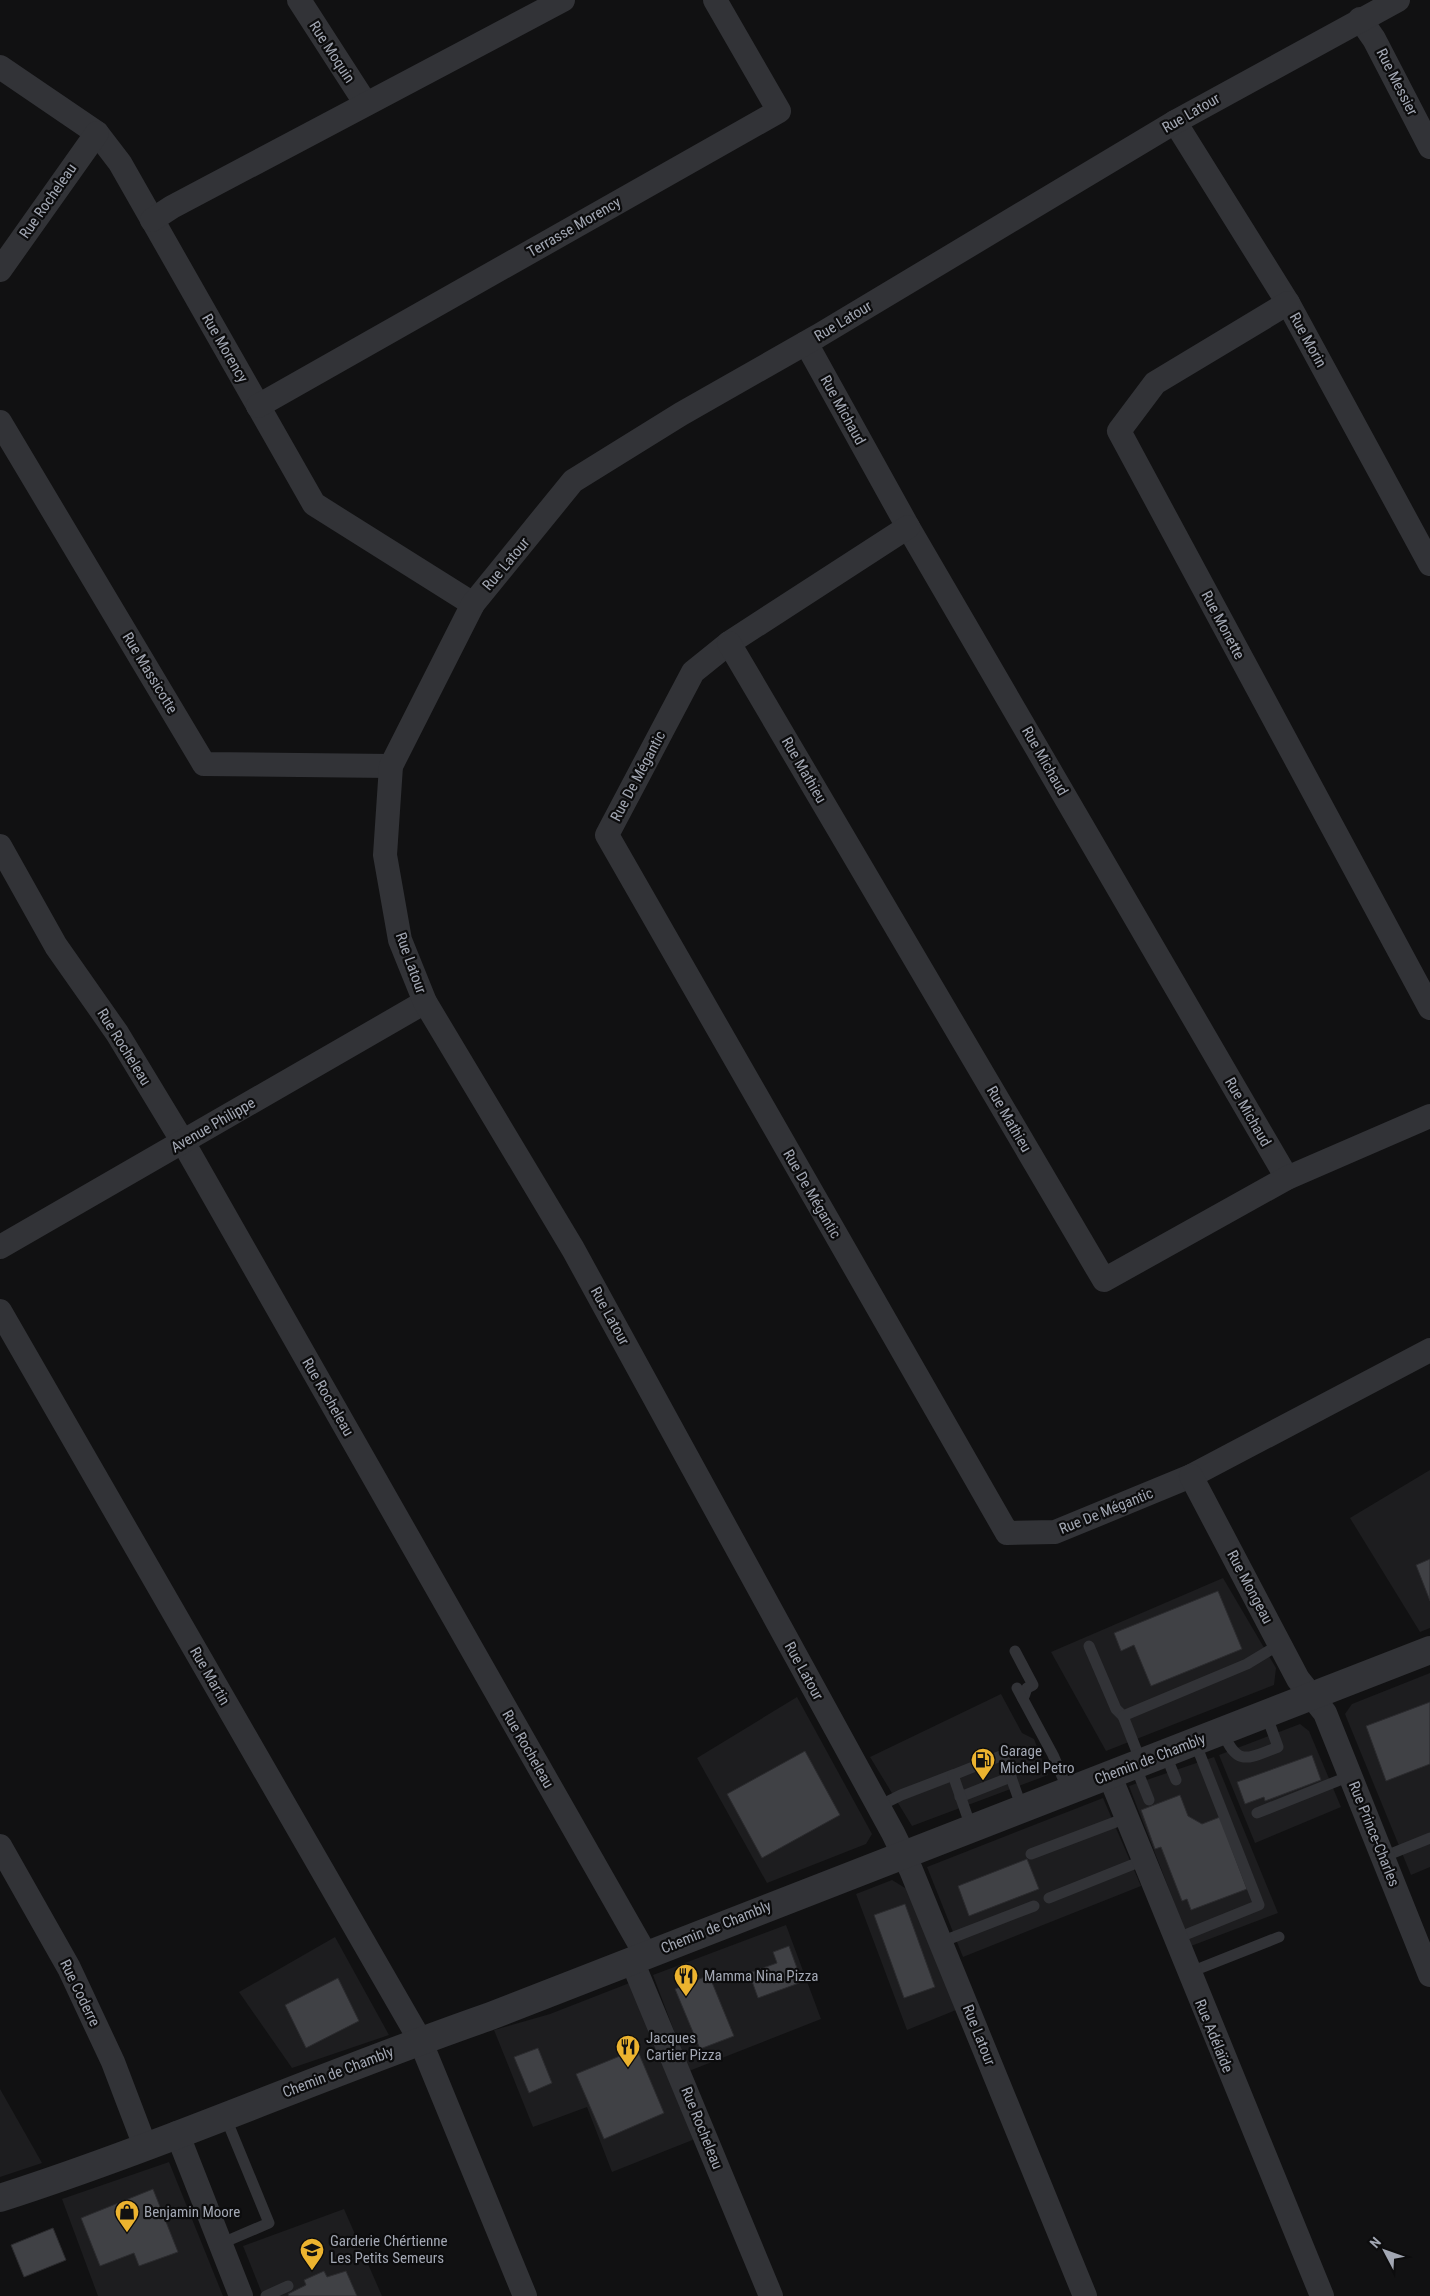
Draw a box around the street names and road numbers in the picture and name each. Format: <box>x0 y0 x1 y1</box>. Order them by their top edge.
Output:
street label: Rue Moquin <box>305 18 359 86</box>
street label: Rue Messier <box>1372 45 1422 119</box>
street label: Rue Latour <box>1159 89 1223 137</box>
street label: Rue Rocheleau <box>16 160 80 242</box>
street label: Terrasse Morency <box>524 193 624 261</box>
street label: Rue Latour <box>811 297 875 345</box>
street label: Rue Morin <box>1286 309 1330 371</box>
street label: Rue Morency <box>198 310 252 386</box>
street label: Rue Michaud <box>817 372 869 448</box>
street label: Rue Latour <box>479 534 534 594</box>
street label: Rue Monette <box>1198 588 1248 662</box>
street label: Rue Massicotte <box>119 629 181 717</box>
street label: Rue Michaud <box>1018 723 1072 799</box>
street label: Rue De Mégantic <box>607 728 669 824</box>
street label: Rue Mathieu <box>778 734 830 806</box>
street label: Rue Latour <box>392 930 430 996</box>
street label: Rue Rocheleau <box>93 1005 155 1089</box>
street label: Rue Michaud <box>1221 1074 1275 1150</box>
street label: Rue Mathieu <box>983 1083 1035 1155</box>
street label: Avenue Philippe <box>168 1094 258 1156</box>
street label: Rue De Mégantic <box>779 1146 845 1242</box>
street label: Rue Latour <box>587 1284 634 1349</box>
street label: Rue Rocheleau <box>298 1355 358 1439</box>
street label: Rue De Mégantic <box>1056 1484 1156 1538</box>
street label: Rue Mongeau <box>1223 1547 1277 1627</box>
street label: Rue Latour <box>781 1639 828 1704</box>
street label: Rue Martin <box>186 1644 234 1708</box>
street label: Rue Rocheleau <box>498 1707 558 1791</box>
street label: Chemin de Chambly <box>1092 1730 1208 1788</box>
street label: Rue Prince-Charles <box>1345 1779 1403 1889</box>
street label: Chemin de Chambly <box>658 1897 774 1957</box>
street label: Rue Coderre <box>56 1957 104 2029</box>
street label: Rue Adélaïde <box>1191 1997 1237 2075</box>
street label: Rue Latour <box>959 2002 999 2068</box>
street label: Chemin de Chambly <box>280 2043 396 2101</box>
street label: Rue Rocheleau <box>677 2084 727 2172</box>

